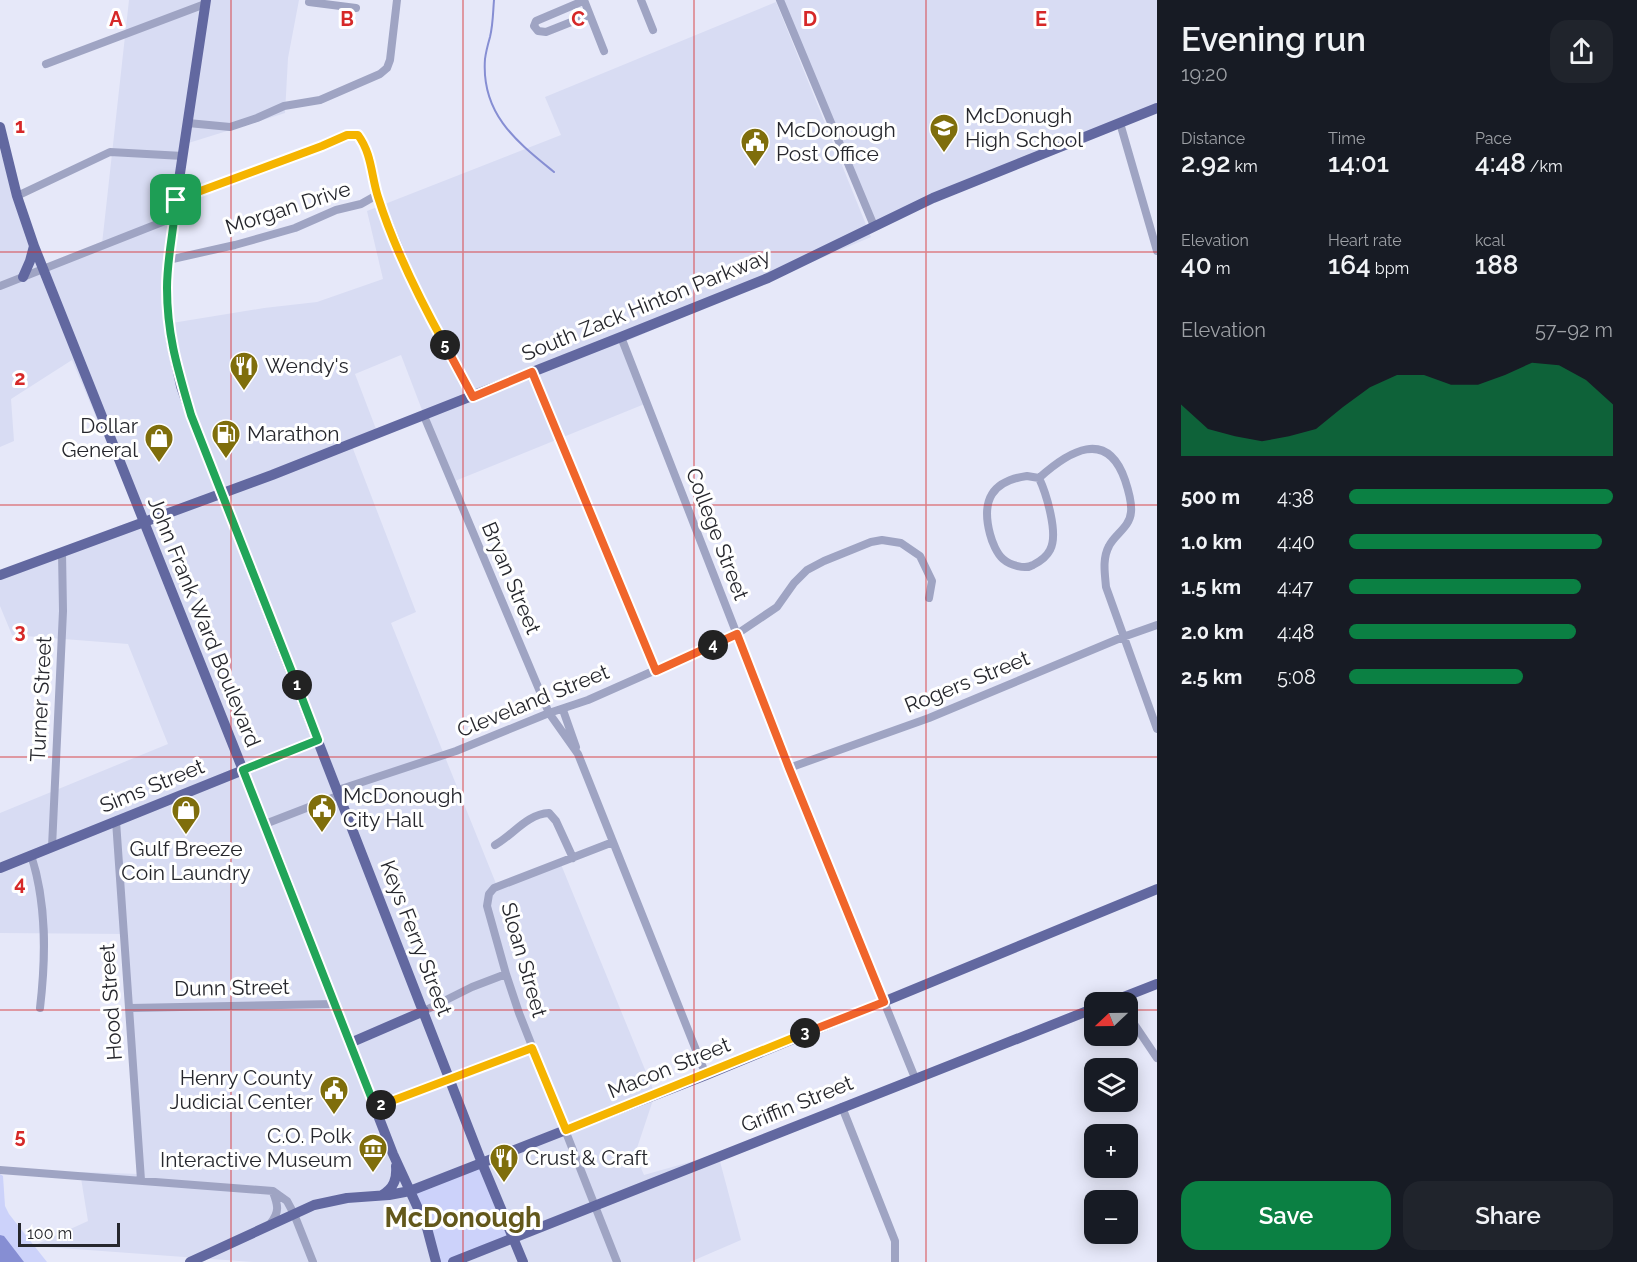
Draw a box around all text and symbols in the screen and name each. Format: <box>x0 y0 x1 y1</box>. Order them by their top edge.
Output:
text: A <box>109 7 123 31</box>
text: B <box>340 7 354 31</box>
text: C <box>571 7 585 31</box>
text: D <box>803 7 817 31</box>
text: E <box>1035 7 1047 31</box>
text: Evening run <box>1181 20 1366 59</box>
button: share <box>1550 20 1613 83</box>
text: 19:20 <box>1181 62 1228 86</box>
place label: McDonugh High School <box>965 103 1083 152</box>
school or university icon: McDonugh High School <box>928 112 960 154</box>
text: 1 <box>15 114 25 138</box>
place label: McDonough Post Office <box>776 117 896 166</box>
public building icon: McDonough Post Office <box>739 126 771 168</box>
text: Distance <box>1181 129 1245 148</box>
text: Time <box>1328 129 1365 148</box>
text: Pace <box>1475 129 1512 148</box>
text: 2.92 <box>1181 148 1230 178</box>
text: 14:01 <box>1328 148 1389 178</box>
text: 4:48 <box>1475 148 1526 178</box>
text: km <box>1230 157 1258 176</box>
text: /km <box>1526 157 1563 176</box>
pin <box>150 174 201 225</box>
street label: Morgan Drive <box>222 176 354 239</box>
icon: arrive <box>159 183 192 216</box>
text: Elevation <box>1181 231 1249 250</box>
text: Heart rate <box>1328 231 1402 250</box>
text: kcal <box>1475 231 1505 250</box>
street label: South Zack Hinton Parkway <box>518 243 774 366</box>
text: 40 <box>1181 250 1212 280</box>
text: 164 <box>1328 250 1371 280</box>
text: 188 <box>1475 250 1519 280</box>
text: m <box>1212 259 1230 278</box>
text: bpm <box>1371 259 1409 278</box>
text: Elevation <box>1181 318 1266 342</box>
text: 57–92 m <box>1535 318 1613 342</box>
pin: 5 <box>430 330 460 360</box>
text: 5 <box>441 335 449 354</box>
restaurant icon: Wendy's <box>228 350 260 392</box>
place label: Wendy's <box>265 353 349 378</box>
text: 2 <box>14 366 26 390</box>
place label: Dollar General <box>62 413 139 462</box>
fuel station icon: Marathon <box>210 418 242 460</box>
place label: Marathon <box>247 421 339 446</box>
shop icon: Dollar General <box>143 422 175 464</box>
street label: College Street <box>681 464 754 603</box>
text: 500 m <box>1181 485 1240 509</box>
text: 4:38 <box>1277 485 1314 509</box>
street label: John Frank Ward Boulevard <box>143 493 266 751</box>
street label: Bryan Street <box>477 518 546 638</box>
text: 1.0 km <box>1181 530 1242 554</box>
text: 4:40 <box>1277 530 1315 554</box>
text: 1.5 km <box>1181 575 1241 599</box>
text: 4:47 <box>1277 575 1313 599</box>
text: 3 <box>14 619 26 643</box>
text: 2.0 km <box>1181 620 1244 644</box>
text: 4:48 <box>1277 620 1314 644</box>
pin: 4 <box>698 630 728 660</box>
street label: Turner Street <box>25 635 56 763</box>
text: 4 <box>708 635 718 654</box>
street label: Rogers Street <box>901 645 1033 718</box>
street label: Cleveland Street <box>453 659 612 742</box>
text: 2.5 km <box>1181 665 1242 689</box>
text: 5:08 <box>1277 665 1316 689</box>
pin: 1 <box>282 670 312 700</box>
text: 1 <box>293 675 301 694</box>
street label: Sims Street <box>96 753 208 818</box>
place label: McDonough City Hall <box>343 783 463 832</box>
public building icon: McDonough City Hall <box>306 792 338 834</box>
shop icon: Gulf Breeze Coin Laundry <box>170 794 202 836</box>
place label: Gulf Breeze Coin Laundry <box>121 836 251 885</box>
street label: Keys Ferry Street <box>375 856 458 1019</box>
text: 4 <box>14 871 26 895</box>
street label: Sloan Street <box>496 900 553 1020</box>
street label: Hood Street <box>94 943 127 1061</box>
street label: Dunn Street <box>174 974 290 1001</box>
north arrow <box>1084 992 1138 1046</box>
map controls <box>1084 992 1138 1244</box>
pin: 3 <box>790 1018 820 1048</box>
text: 3 <box>801 1023 809 1042</box>
street label: Macon Street <box>604 1032 734 1103</box>
button: layers <box>1084 1058 1138 1112</box>
place label: Henry County Judicial Center <box>169 1065 314 1114</box>
street label: Griffin Street <box>737 1070 856 1137</box>
public building icon: Henry County Judicial Center <box>318 1074 350 1116</box>
pin: 2 <box>366 1090 396 1120</box>
text: 2 <box>376 1095 386 1114</box>
place label: C.O. Polk Interactive Museum <box>160 1123 352 1172</box>
text: 5 <box>14 1124 26 1148</box>
button: + <box>1084 1124 1138 1178</box>
museum icon: C.O. Polk Interactive Museum <box>357 1132 389 1174</box>
restaurant icon: Crust & Craft <box>488 1142 520 1184</box>
place label: Crust & Craft <box>525 1145 648 1170</box>
button: Save <box>1181 1181 1391 1250</box>
button: Share <box>1403 1181 1613 1250</box>
button: − <box>1084 1190 1138 1244</box>
district label: McDonough <box>385 1202 541 1233</box>
scale bar <box>18 1220 120 1248</box>
text: 100 m <box>27 1224 72 1243</box>

